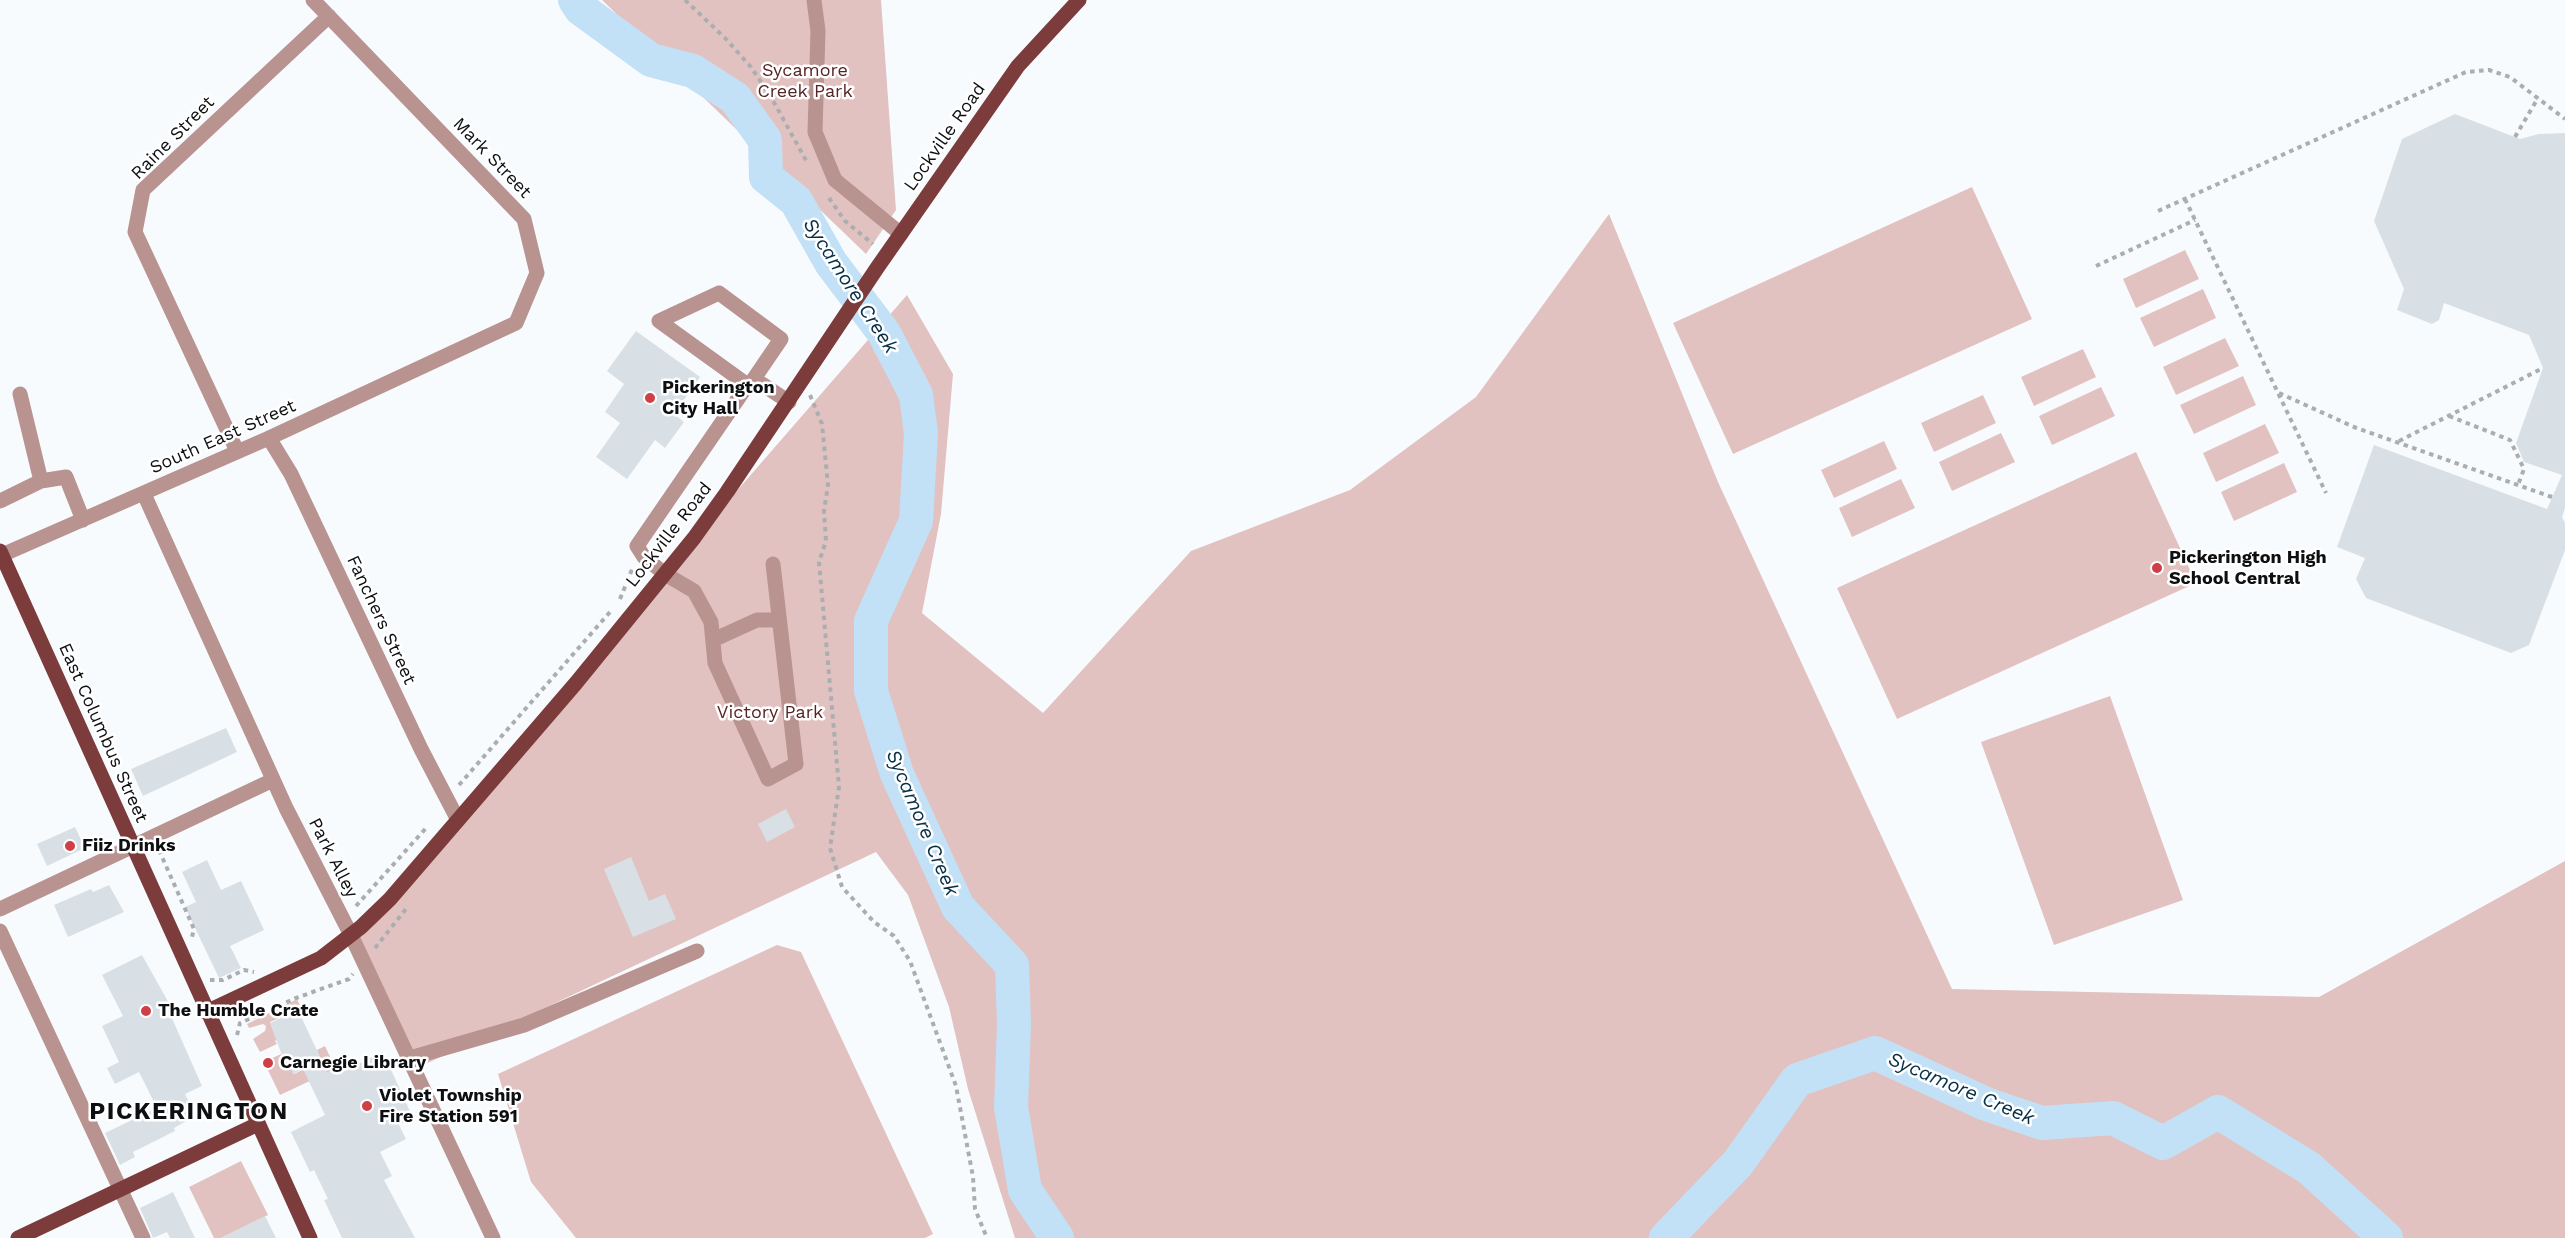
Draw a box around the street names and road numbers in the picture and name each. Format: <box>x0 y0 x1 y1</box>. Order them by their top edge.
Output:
street label: Lockville Road <box>900 79 990 195</box>
street label: Raine Street <box>127 92 219 184</box>
street label: Mark Street <box>448 113 536 203</box>
street label: South East Street <box>147 395 299 479</box>
street label: Lockville Road <box>621 478 717 592</box>
street label: Fanchers Street <box>342 552 420 688</box>
street label: East Columbus Street <box>54 640 152 826</box>
street label: Park Alley <box>304 814 362 902</box>

